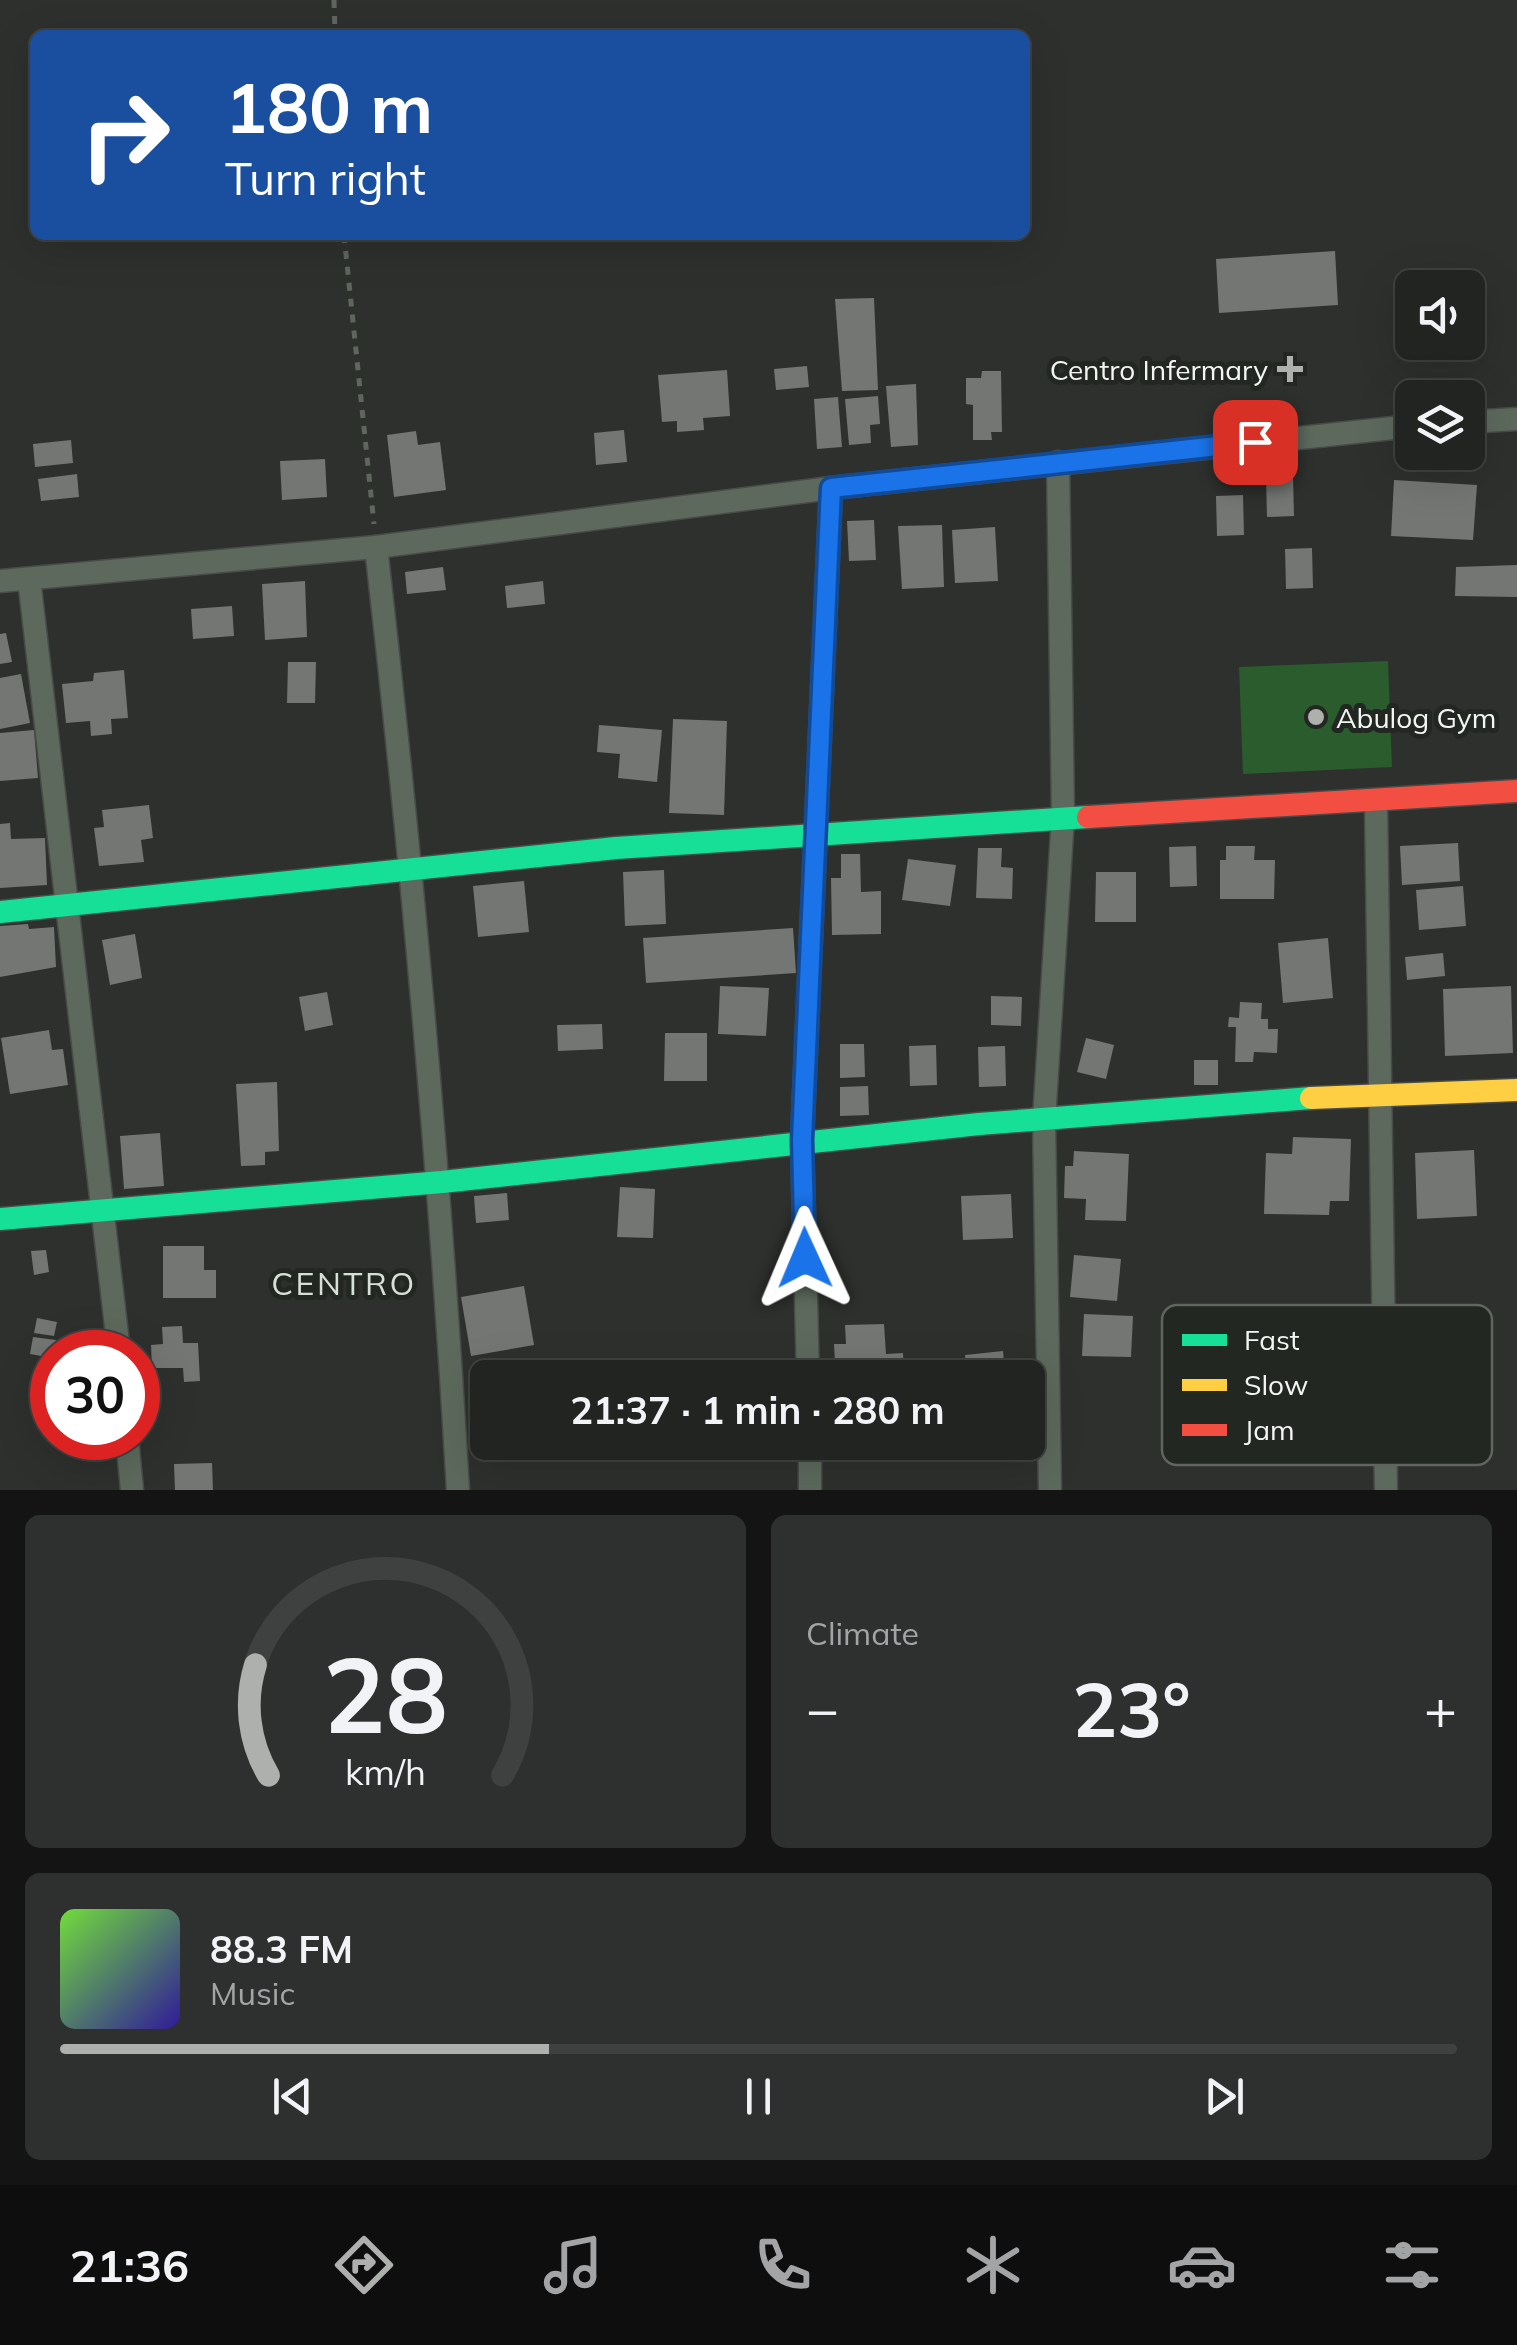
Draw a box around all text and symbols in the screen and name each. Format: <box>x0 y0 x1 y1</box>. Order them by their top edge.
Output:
text: 180 m <box>225 63 433 151</box>
icon: right <box>60 70 190 200</box>
text: Turn right <box>225 150 426 206</box>
map controls <box>1395 270 1485 470</box>
button: sound <box>1395 270 1485 360</box>
place label: Centro Infermary <box>1050 352 1268 387</box>
marker: Centro Infermary <box>1277 356 1303 382</box>
button: layers <box>1395 380 1485 470</box>
pin <box>1213 400 1298 485</box>
icon: arrive <box>1228 415 1283 470</box>
place label: Abulog Gym <box>1336 700 1496 735</box>
marker: Abulog Gym <box>1305 706 1327 728</box>
position arrow <box>753 1206 857 1310</box>
district label: CENTRO <box>271 1263 417 1303</box>
legend <box>1162 1305 1492 1465</box>
text: Fast <box>1244 1322 1300 1357</box>
speed limit sign: 30 <box>30 1330 160 1460</box>
text: Slow <box>1244 1367 1308 1402</box>
text: 21:37 · 1 min · 280 m <box>570 1386 945 1434</box>
text: Jam <box>1244 1412 1295 1447</box>
text: Climate <box>806 1613 919 1653</box>
text: 28 <box>323 1628 448 1759</box>
text: 23° <box>1072 1662 1191 1756</box>
text: − <box>806 1674 839 1743</box>
text: + <box>1424 1674 1457 1743</box>
text: km/h <box>345 1749 426 1794</box>
text: 88.3 FM <box>210 1925 353 1973</box>
text: Music <box>210 1973 295 2013</box>
icon: previous <box>265 2069 320 2124</box>
icon: pause <box>731 2069 786 2124</box>
icon: next <box>1197 2069 1252 2124</box>
icon: directions <box>329 2230 399 2300</box>
icon: music <box>538 2230 608 2300</box>
icon: phone <box>748 2230 818 2300</box>
icon: climate <box>958 2230 1028 2300</box>
icon: car <box>1167 2230 1237 2300</box>
icon: filters <box>1377 2230 1447 2300</box>
text: 21:36 <box>70 2237 189 2293</box>

